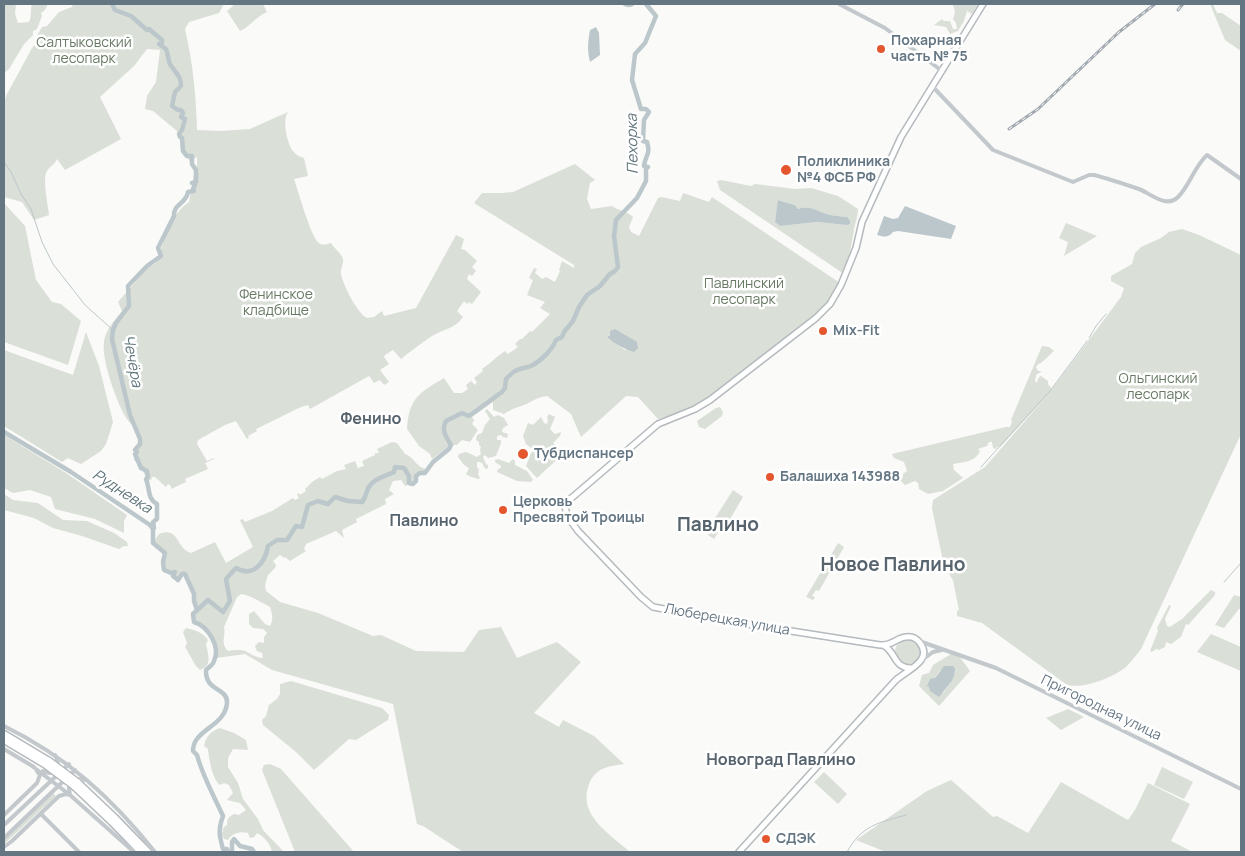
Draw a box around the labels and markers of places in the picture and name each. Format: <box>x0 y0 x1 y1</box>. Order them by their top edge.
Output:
place label: Пожарная часть № 75 <box>891 33 968 65</box>
marker: Пожарная часть № 75 <box>875 43 887 55</box>
place label: Поликлиника №4 ФСБ РФ <box>797 154 890 186</box>
marker: Поликлиника №4 ФСБ РФ <box>779 163 793 177</box>
place label: Mix-Fit <box>833 323 880 339</box>
marker: Mix-Fit <box>817 325 829 337</box>
place label: Тубдиспансер <box>534 446 634 462</box>
marker: Тубдиспансер <box>516 447 530 461</box>
place label: Балашиха 143988 <box>780 469 900 485</box>
marker: Балашиха 143988 <box>764 471 776 483</box>
place label: Церковь Пресвятой Троицы <box>513 494 645 526</box>
marker: Церковь Пресвятой Троицы <box>497 504 509 516</box>
place label: СДЭК <box>776 831 816 847</box>
marker: СДЭК <box>760 833 772 845</box>

